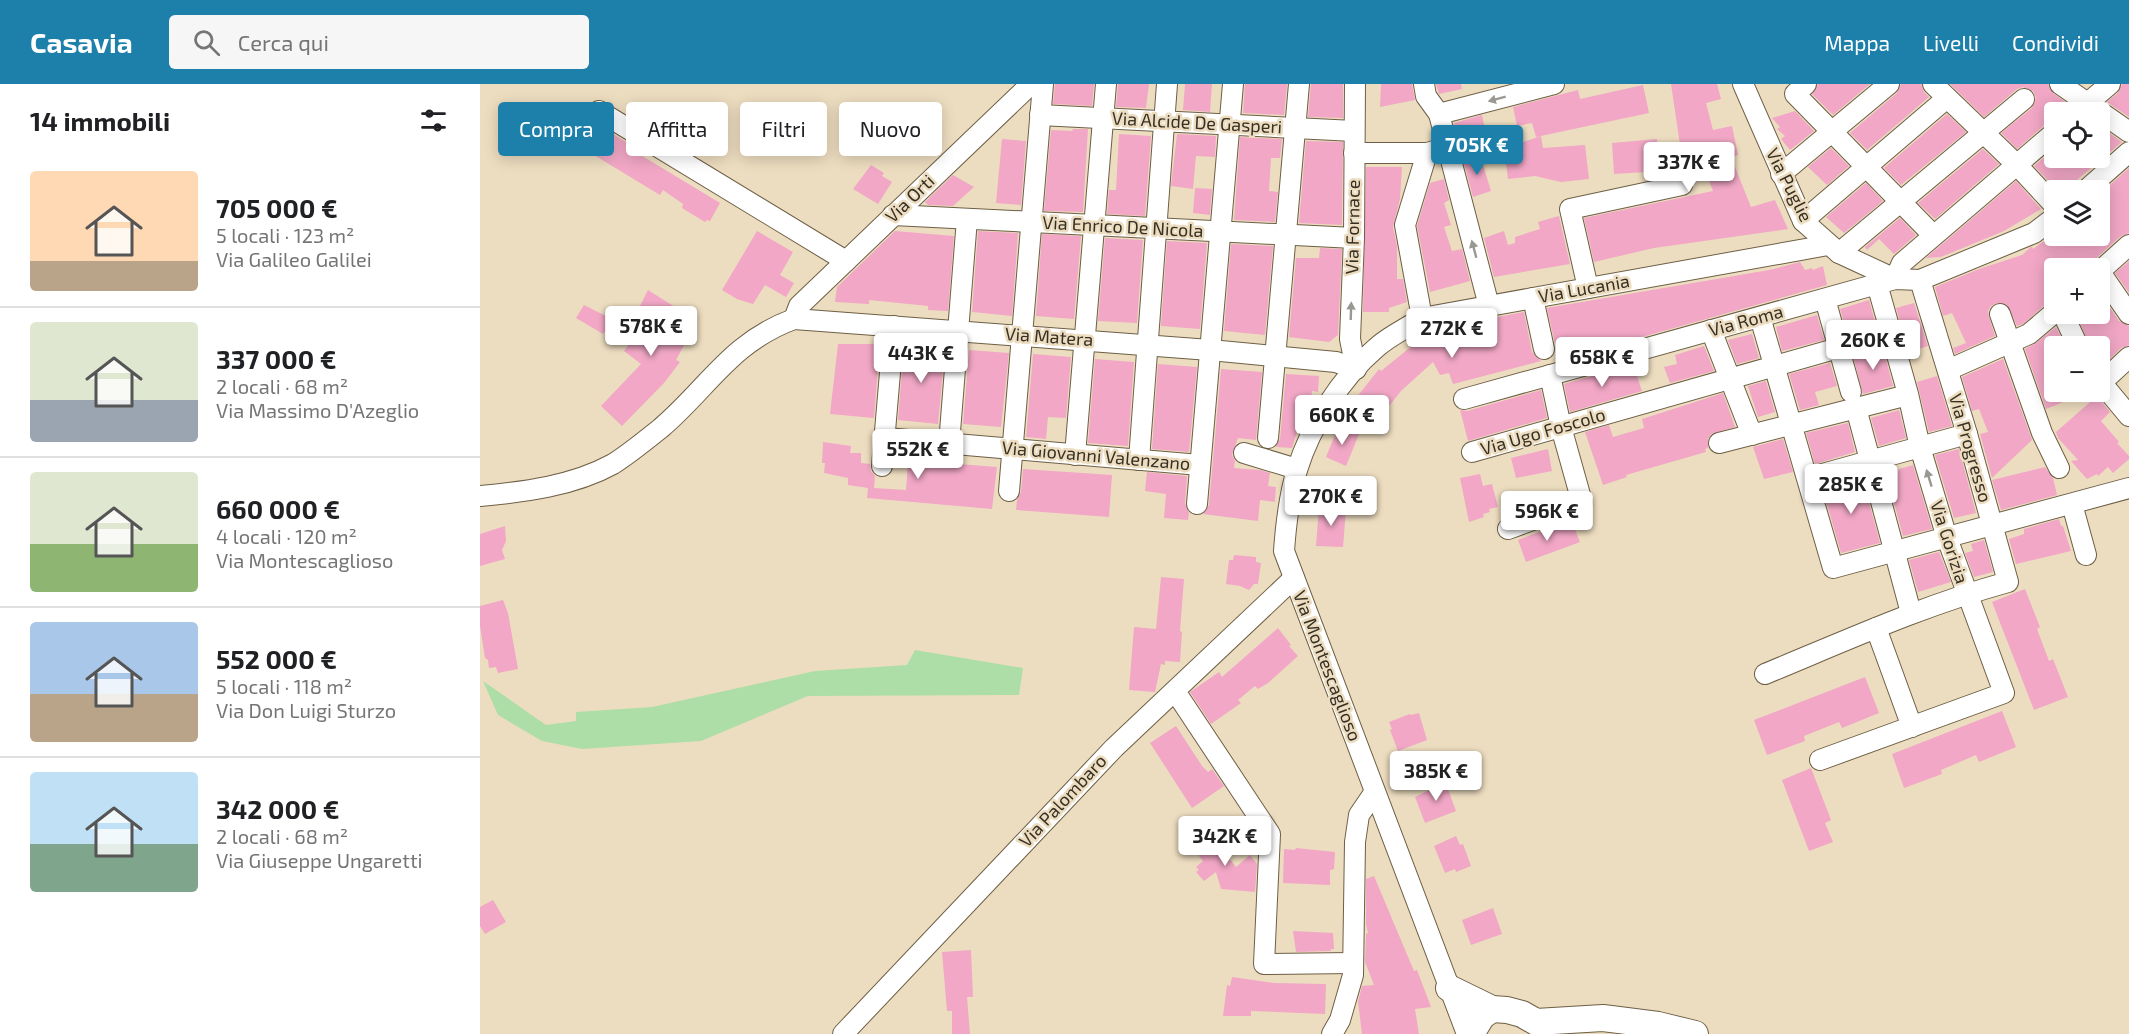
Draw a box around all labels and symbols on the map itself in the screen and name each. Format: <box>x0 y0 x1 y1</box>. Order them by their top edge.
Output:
one-way arrow <box>1488 95 1506 104</box>
street label: Via Alcide De Gasperi <box>1111 107 1283 137</box>
pin: 705K € <box>1428 125 1526 176</box>
pin: 337K € <box>1640 142 1738 193</box>
street label: Via Puglie <box>1762 144 1818 225</box>
street label: Via Orti <box>880 170 938 227</box>
street label: Via Fornace <box>1340 179 1364 275</box>
street label: Via Enrico De Nicola <box>1042 211 1204 241</box>
one-way arrow <box>1469 240 1479 259</box>
street label: Via Lucania <box>1536 269 1631 307</box>
street label: Via Roma <box>1706 300 1785 341</box>
one-way arrow <box>1347 301 1356 320</box>
pin: 578K € <box>602 306 700 357</box>
pin: 272K € <box>1403 308 1501 359</box>
pin: 260K € <box>1824 320 1922 371</box>
street label: Via Matera <box>1004 322 1094 350</box>
pin: 443K € <box>872 333 970 384</box>
pin: 658K € <box>1553 337 1651 388</box>
street label: Via Progresso <box>1945 391 1997 505</box>
pin: 660K € <box>1293 395 1391 446</box>
street label: Via Ugo Foscolo <box>1478 403 1608 459</box>
pin: 552K € <box>869 429 967 480</box>
street label: Via Giovanni Valenzano <box>1001 436 1191 474</box>
pin: 285K € <box>1802 464 1900 515</box>
one-way arrow <box>1924 468 1933 486</box>
pin: 270K € <box>1282 476 1380 527</box>
pin: 596K € <box>1498 491 1596 542</box>
street label: Via Gorizia <box>1926 497 1974 586</box>
street label: Via Montescaglioso <box>1289 587 1367 744</box>
street label: Via Palombaro <box>1014 750 1111 851</box>
pin: 385K € <box>1387 751 1485 802</box>
pin: 342K € <box>1176 816 1274 867</box>

